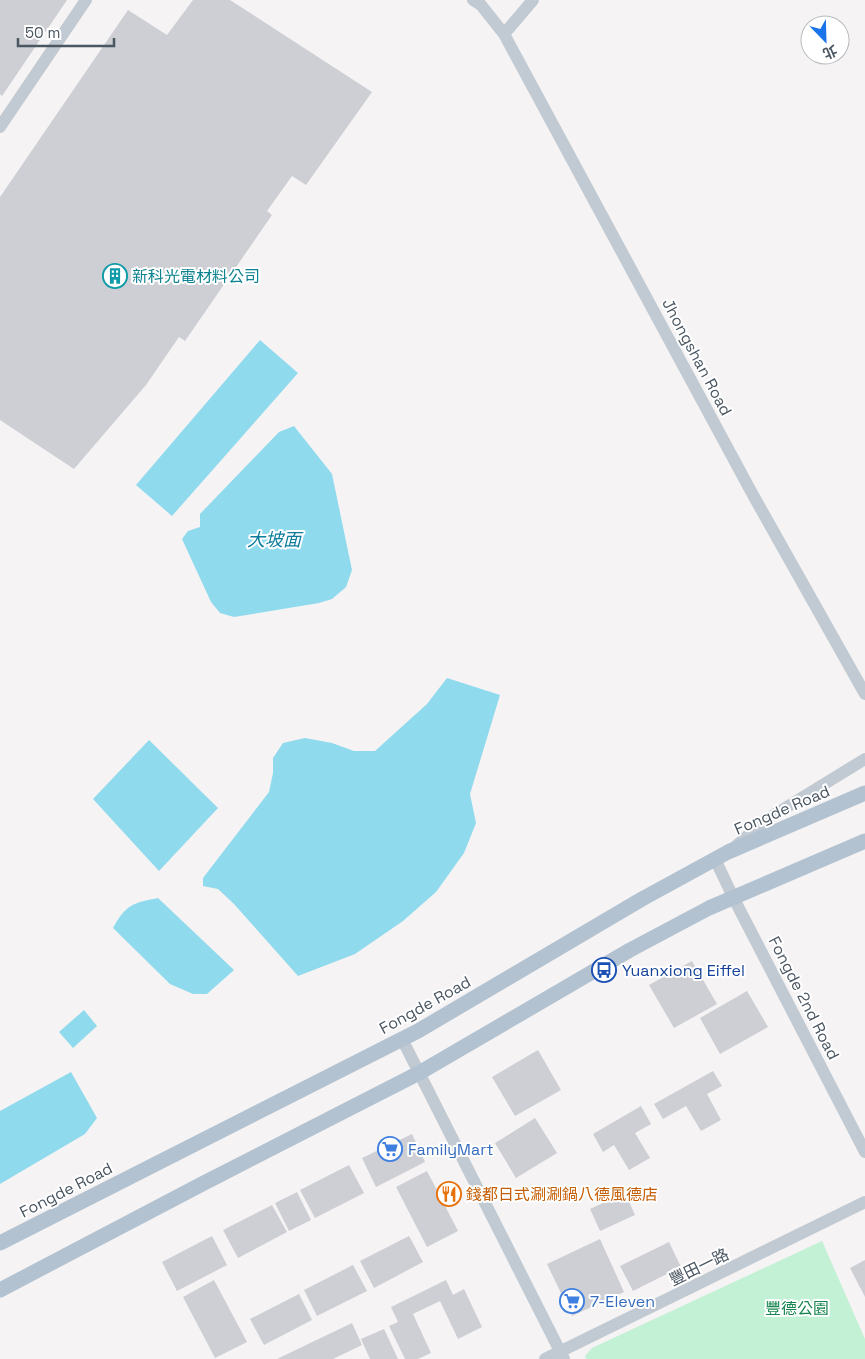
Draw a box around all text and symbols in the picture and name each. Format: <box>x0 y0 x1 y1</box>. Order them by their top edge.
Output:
scale bar <box>18 15 114 47</box>
north arrow <box>800 15 850 65</box>
text: 50 m <box>25 23 60 42</box>
text: 北 <box>820 41 840 63</box>
building icon: 新科光電材料公司 <box>102 263 128 289</box>
place label: 新科光電材料公司 <box>132 266 260 287</box>
street label: Jhongshan Road <box>657 295 737 419</box>
water label: 大坡面 <box>247 528 304 551</box>
street label: Fongde Road <box>731 780 833 840</box>
street label: Fongde 2nd Road <box>764 933 844 1063</box>
bus stop icon: Yuanxiong Eiffel <box>591 957 617 983</box>
place label: Yuanxiong Eiffel <box>622 960 745 981</box>
street label: Fongde Road <box>375 971 475 1039</box>
supermarket icon: FamilyMart <box>377 1136 403 1162</box>
place label: FamilyMart <box>408 1139 494 1160</box>
street label: Fongde Road <box>16 1158 116 1222</box>
restaurant icon: 錢都日式涮涮鍋八德風德店 <box>436 1181 462 1207</box>
place label: 錢都日式涮涮鍋八德風德店 <box>466 1184 658 1205</box>
street label: 豐田一路 <box>666 1244 732 1290</box>
supermarket icon: 7-Eleven <box>559 1288 585 1314</box>
place label: 7-Eleven <box>590 1291 655 1312</box>
park label: 豐德公園 <box>765 1298 829 1319</box>

